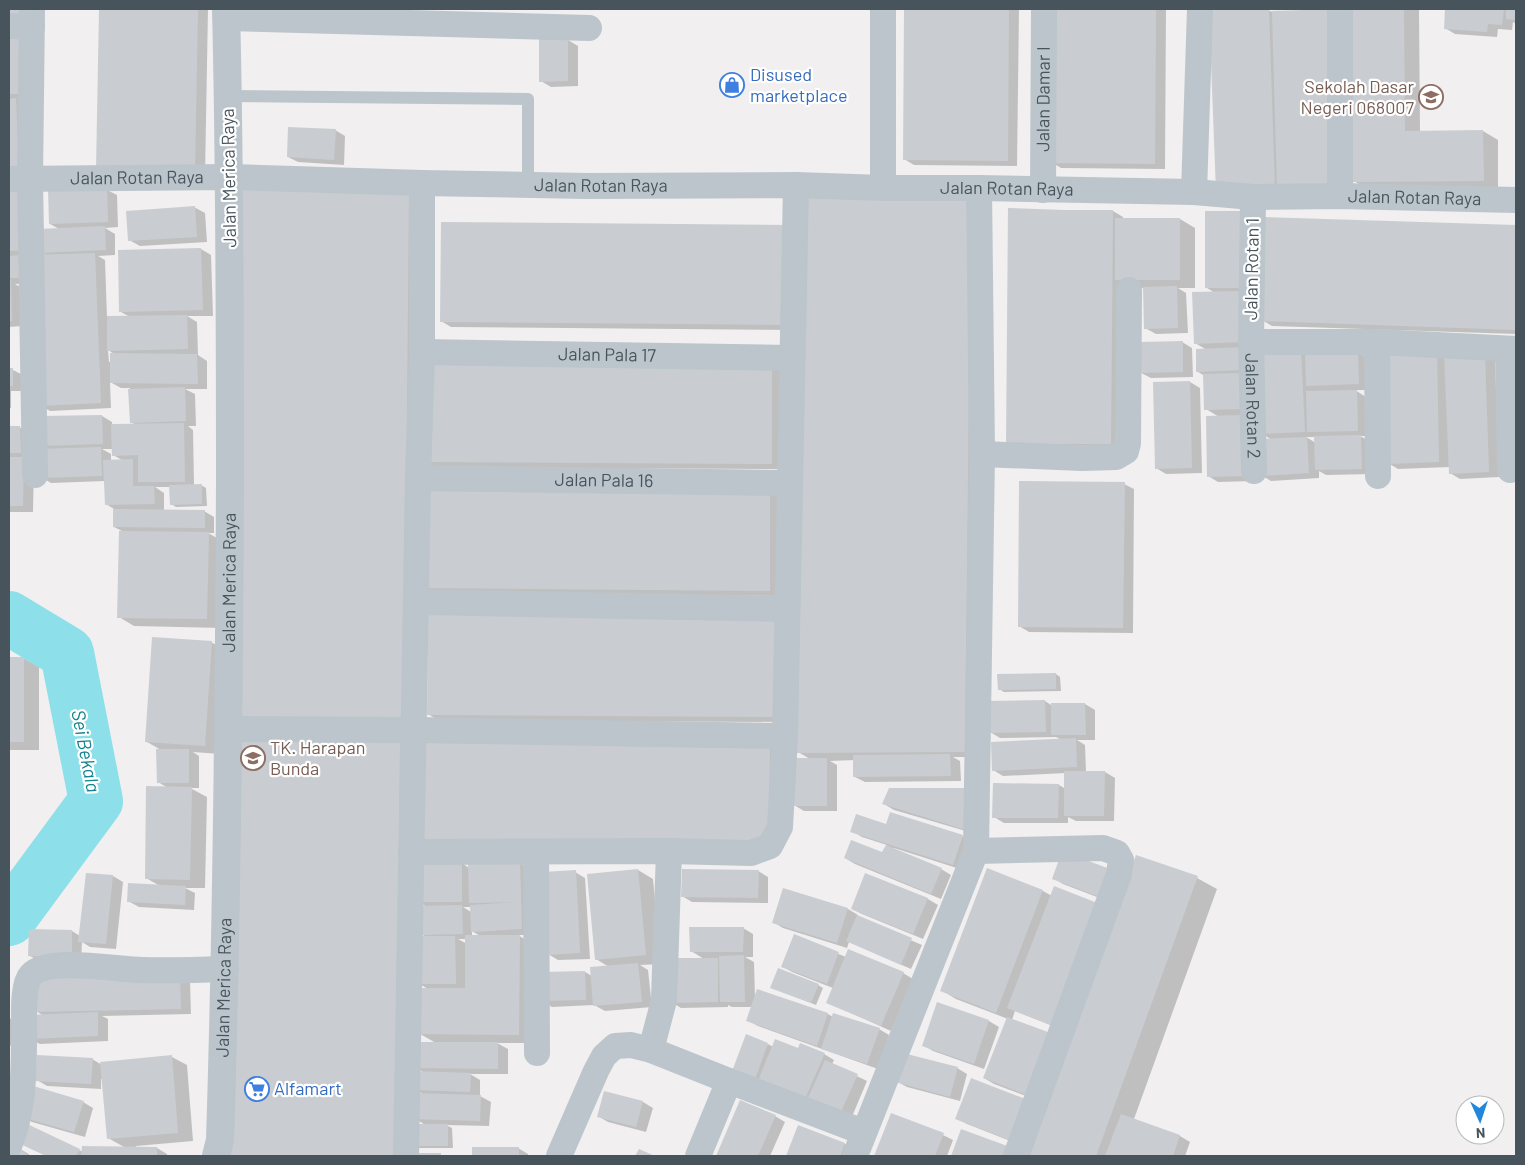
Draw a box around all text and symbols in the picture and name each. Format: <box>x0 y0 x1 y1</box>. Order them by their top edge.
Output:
street label: Jalan Damar I <box>1031 46 1054 152</box>
place label: Disused marketplace <box>750 63 848 106</box>
shop icon: Disused marketplace <box>719 72 745 98</box>
place label: Sekolah Dasar Negeri 068007 <box>1301 75 1414 118</box>
school or university icon: Sekolah Dasar Negeri 068007 <box>1418 84 1444 110</box>
street label: Jalan Merica Raya <box>216 108 240 248</box>
street label: Jalan Rotan Raya <box>70 165 204 188</box>
street label: Jalan Rotan Raya <box>534 173 668 196</box>
street label: Jalan Rotan Raya <box>940 176 1074 200</box>
street label: Jalan Rotan Raya <box>1348 184 1482 209</box>
street label: Jalan Rotan 1 <box>1239 218 1263 320</box>
street label: Jalan Pala 17 <box>558 342 657 366</box>
street label: Jalan Rotan 2 <box>1241 353 1266 459</box>
street label: Jalan Pala 16 <box>555 468 653 491</box>
street label: Jalan Merica Raya <box>217 513 240 652</box>
water label: Sei Bekala <box>67 708 106 794</box>
place label: TK. Harapan Bunda <box>270 736 365 779</box>
school or university icon: TK. Harapan Bunda <box>240 745 266 771</box>
street label: Jalan Merica Raya <box>210 918 236 1058</box>
supermarket icon: Alfamart <box>244 1076 270 1102</box>
place label: Alfamart <box>274 1077 342 1099</box>
north arrow <box>1455 1095 1505 1145</box>
text: N <box>1476 1125 1486 1142</box>

